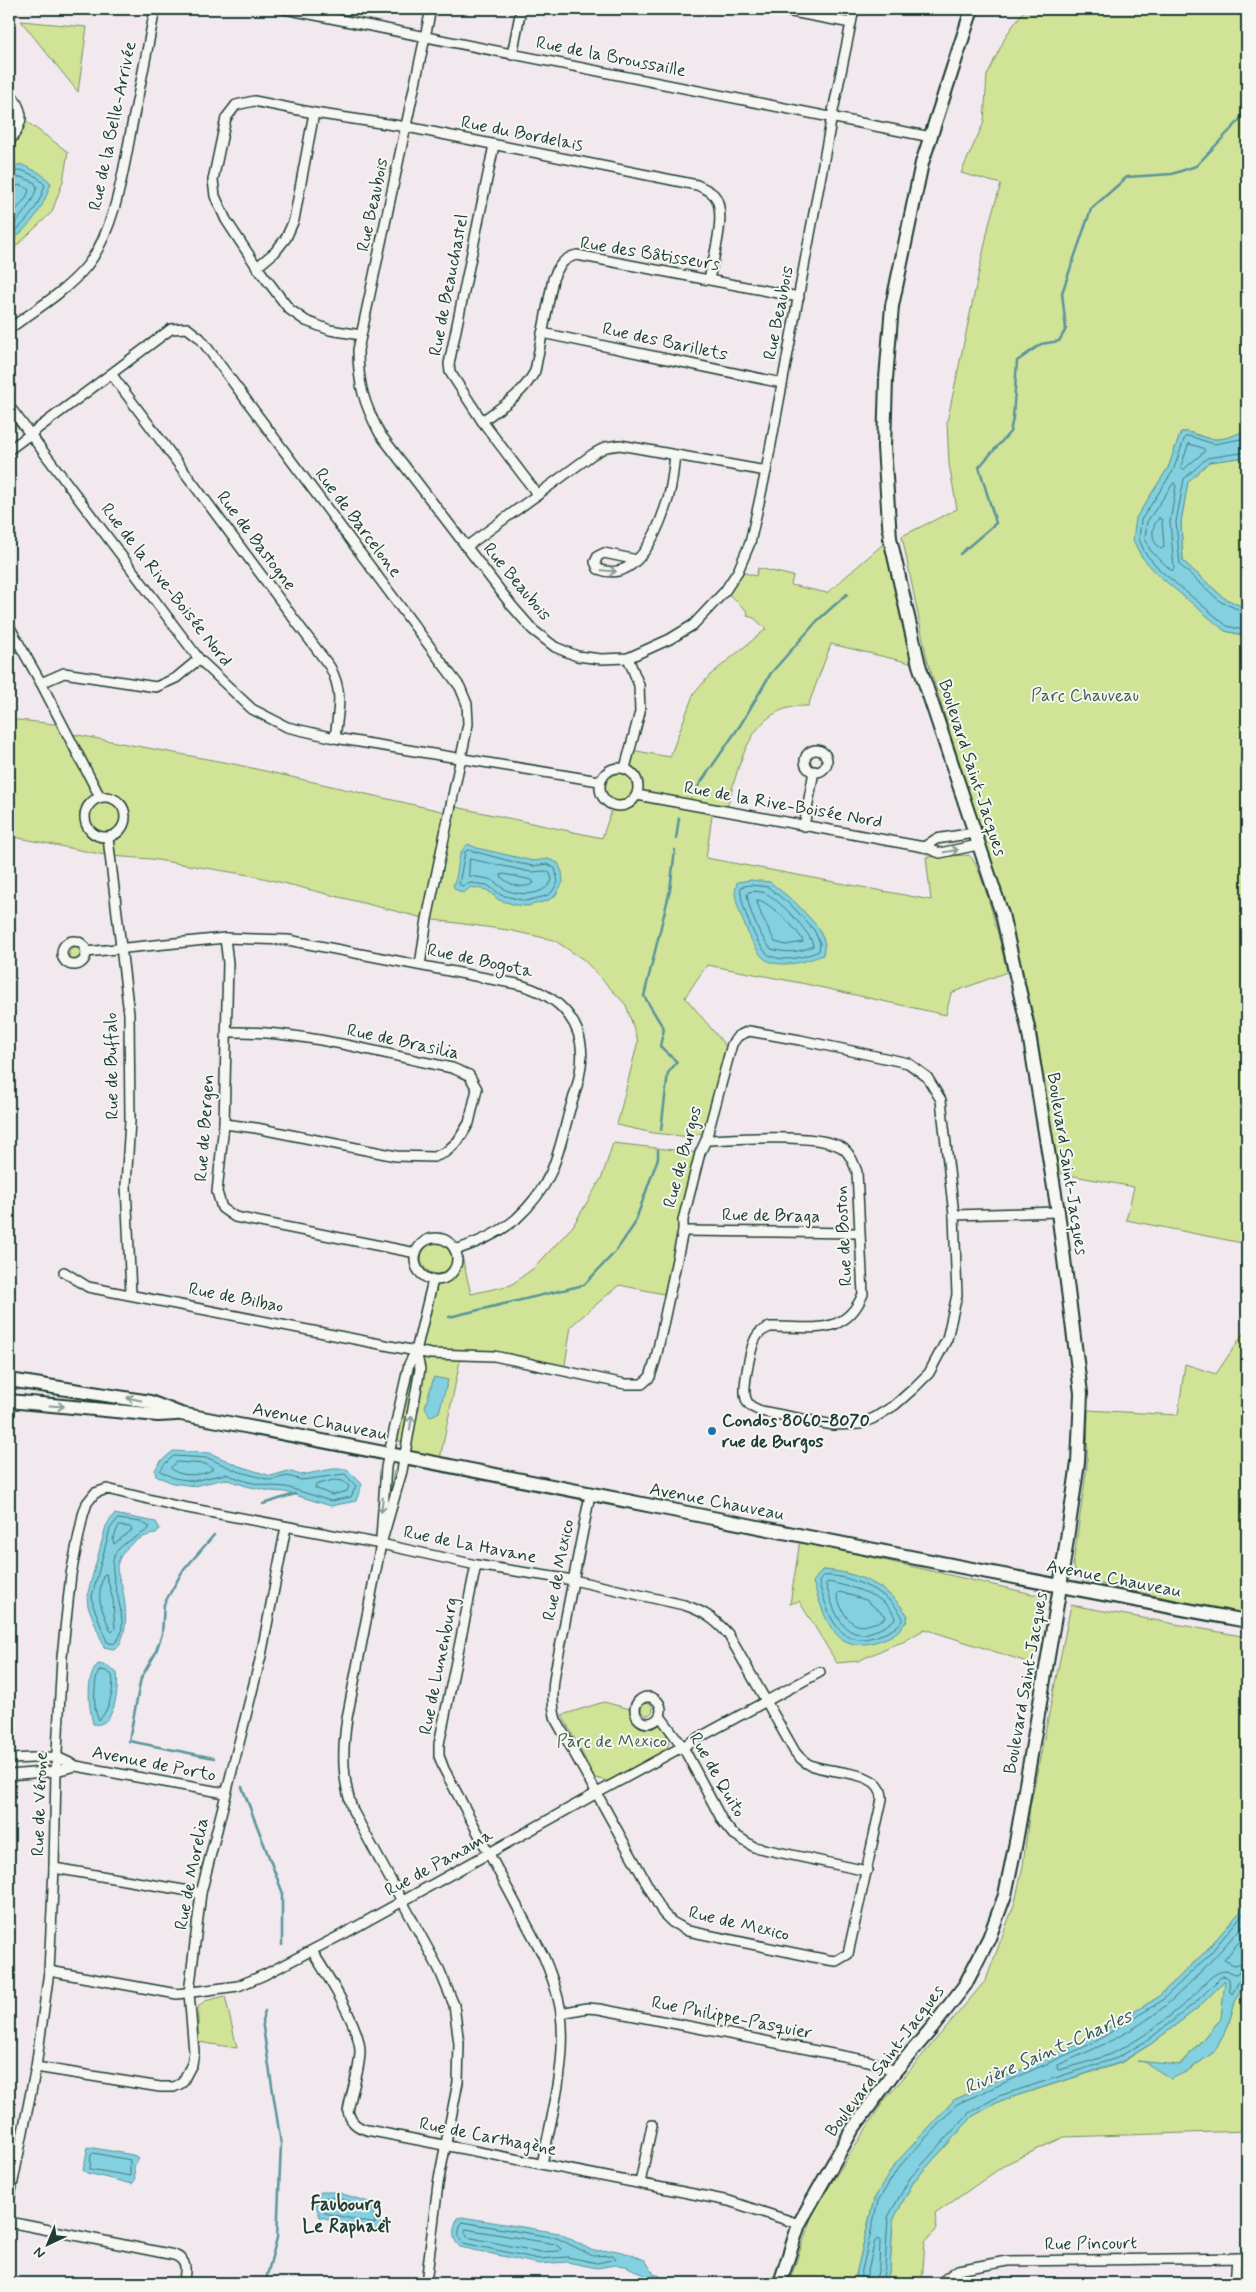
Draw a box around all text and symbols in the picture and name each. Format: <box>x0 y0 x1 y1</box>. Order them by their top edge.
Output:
street label: Rue de la Broussaille <box>534 31 688 83</box>
street label: Rue de la Belle-Arrivée <box>83 39 143 213</box>
street label: Rue du Bordelais <box>459 110 585 158</box>
street label: Rue Beaubois <box>351 156 395 254</box>
street label: Rue de Beauchastel <box>423 212 475 358</box>
street label: Rue des Bâtisseurs <box>578 231 722 277</box>
street label: Rue Beaubois <box>758 264 800 362</box>
street label: Rue des Barillets <box>600 317 730 367</box>
street label: Rue de Barcelone <box>309 463 407 583</box>
street label: Rue de Bastogne <box>211 486 301 596</box>
street label: Rue de la Rive-Boisée Nord <box>95 498 237 672</box>
street label: Rue Beaubois <box>477 538 557 626</box>
one-way arrow <box>601 566 617 575</box>
street label: Boulevard Saint-Jacques <box>932 677 1012 860</box>
park label: Parc Chauveau <box>1031 684 1139 708</box>
street label: Rue de la Rive-Boisée Nord <box>682 776 884 834</box>
one-way arrow <box>943 845 959 855</box>
street label: Rue de Bogota <box>425 938 535 985</box>
street label: Rue de Buffalo <box>99 1012 125 1120</box>
street label: Rue de Brasilia <box>345 1018 461 1066</box>
street label: Boulevard Saint-Jacques <box>1041 1071 1093 1257</box>
street label: Rue de Bergen <box>189 1074 221 1182</box>
street label: Rue de Burgos <box>658 1103 708 1211</box>
street label: Rue de Boston <box>829 1185 859 1287</box>
street label: Rue de Braga <box>722 1203 820 1229</box>
street label: Rue de Bilbao <box>186 1277 286 1319</box>
one-way arrow <box>127 1394 143 1404</box>
street label: Avenue Chauveau <box>250 1397 390 1447</box>
one-way arrow <box>49 1402 65 1411</box>
place label: Condos 8060-8070 rue de Burgos <box>722 1409 870 1454</box>
one-way arrow <box>406 1416 416 1432</box>
marker: Condos 8060-8070 rue de Burgos <box>706 1425 718 1437</box>
street label: Avenue Chauveau <box>647 1477 787 1527</box>
one-way arrow <box>377 1497 387 1513</box>
street label: Rue de Mexico <box>537 1517 581 1623</box>
street label: Rue de La Havane <box>401 1520 539 1570</box>
street label: Avenue Chauveau <box>1044 1554 1184 1604</box>
street label: Boulevard Saint-Jacques <box>998 1590 1054 1776</box>
street label: Rue de Lunenburg <box>414 1595 464 1737</box>
street label: Rue de Quito <box>683 1728 751 1822</box>
park label: Parc de Mexico <box>557 1730 667 1754</box>
street label: Avenue de Porto <box>90 1740 218 1788</box>
street label: Rue de Vérone <box>26 1751 54 1857</box>
street label: Rue de Morelia <box>169 1816 215 1932</box>
street label: Rue de Panama <box>381 1823 498 1903</box>
street label: Rue de Mexico <box>686 1901 792 1947</box>
street label: Boulevard Saint-Jacques <box>820 1980 950 2142</box>
street label: Rue Philippe-Pasquier <box>649 1991 815 2045</box>
water label: Rivière Saint-Charles <box>960 2003 1137 2100</box>
street label: Rue de Carthagène <box>417 2112 559 2162</box>
district label: Faubourg Le Raphaël <box>302 2192 391 2239</box>
north arrow <box>22 2220 72 2270</box>
street label: Rue Pincourt <box>1045 2231 1138 2257</box>
text: N <box>30 2243 49 2262</box>

